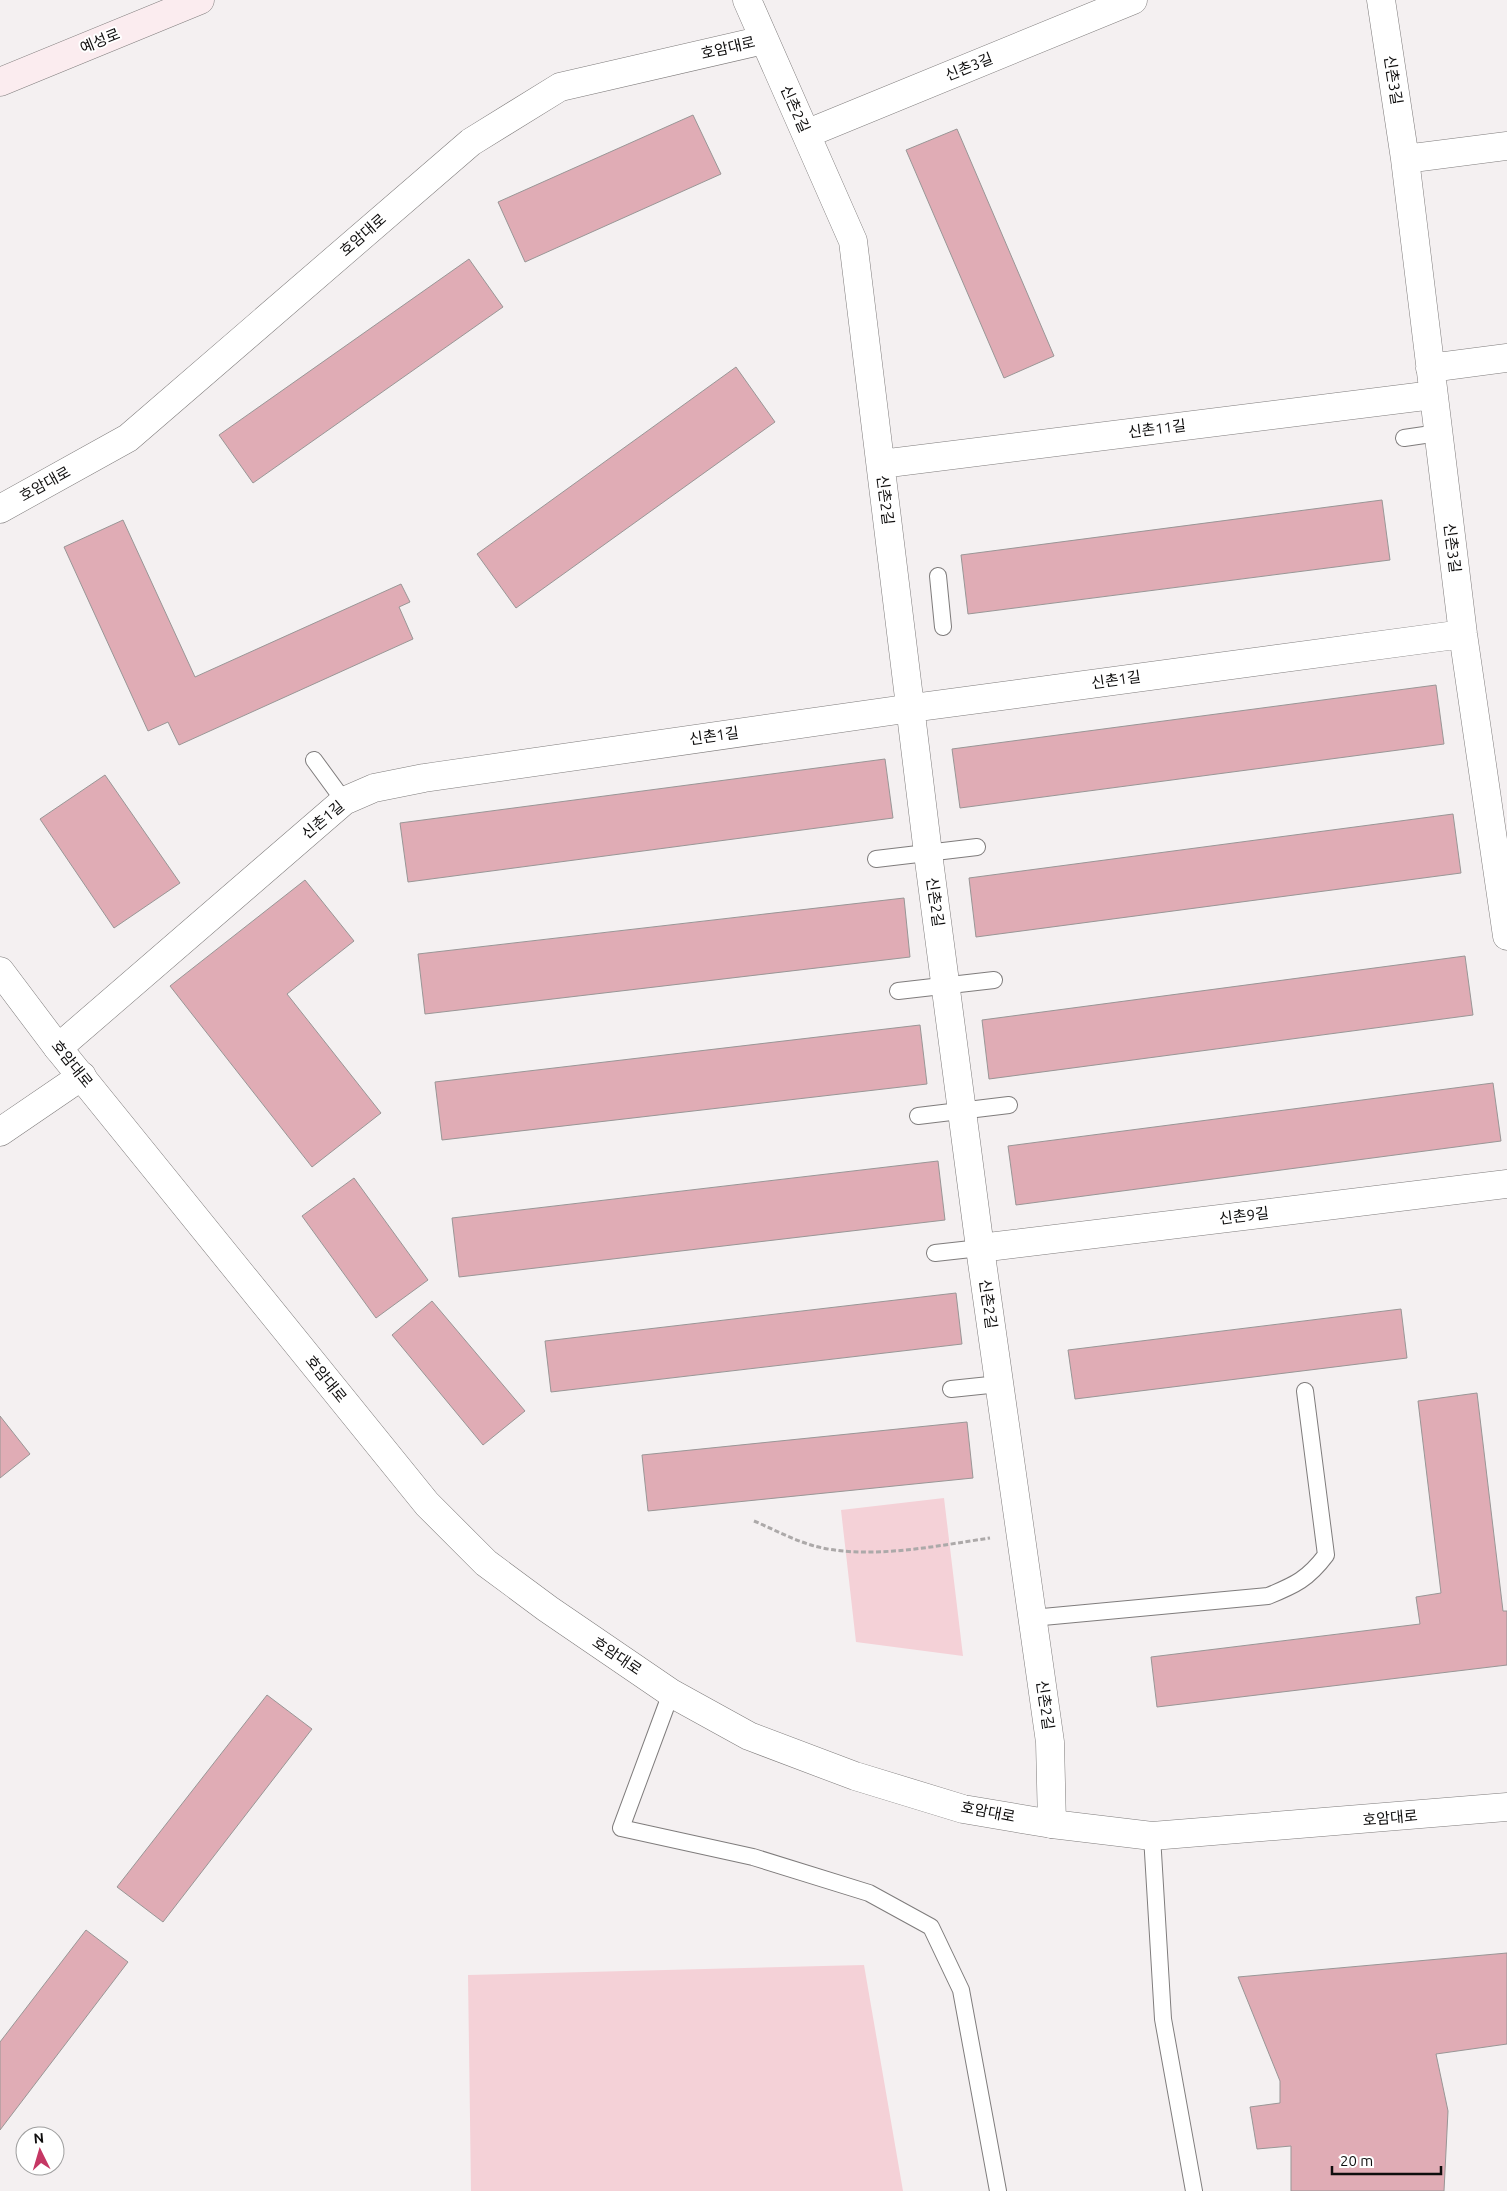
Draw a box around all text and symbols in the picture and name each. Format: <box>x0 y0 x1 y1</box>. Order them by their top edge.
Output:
street label: 예성로 <box>77 25 122 56</box>
street label: 호암대로 <box>699 33 757 62</box>
street label: 신촌3길 <box>943 49 995 84</box>
street label: 신촌3길 <box>1381 54 1406 106</box>
street label: 신촌2길 <box>778 83 813 135</box>
street label: 호암대로 <box>336 210 389 259</box>
street label: 신촌11길 <box>1127 417 1187 440</box>
street label: 호암대로 <box>16 463 73 504</box>
street label: 신촌2길 <box>874 474 897 526</box>
street label: 신촌3길 <box>1441 522 1464 574</box>
street label: 신촌1길 <box>1090 668 1142 691</box>
street label: 신촌1길 <box>688 724 740 747</box>
street label: 신촌1길 <box>298 797 347 842</box>
street label: 신촌2길 <box>924 876 947 928</box>
street label: 호암대로 <box>48 1037 96 1090</box>
street label: 신촌9길 <box>1218 1204 1270 1227</box>
street label: 신촌2길 <box>977 1278 1000 1330</box>
street label: 호암대로 <box>302 1352 350 1405</box>
street label: 호암대로 <box>590 1633 645 1678</box>
street label: 신촌2길 <box>1034 1679 1057 1731</box>
street label: 호암대로 <box>959 1798 1017 1825</box>
street label: 호암대로 <box>1362 1807 1418 1828</box>
north arrow <box>15 2126 65 2176</box>
text: N <box>33 2130 45 2146</box>
scale bar <box>1332 2144 1441 2176</box>
text: 20 m <box>1340 2152 1373 2169</box>

